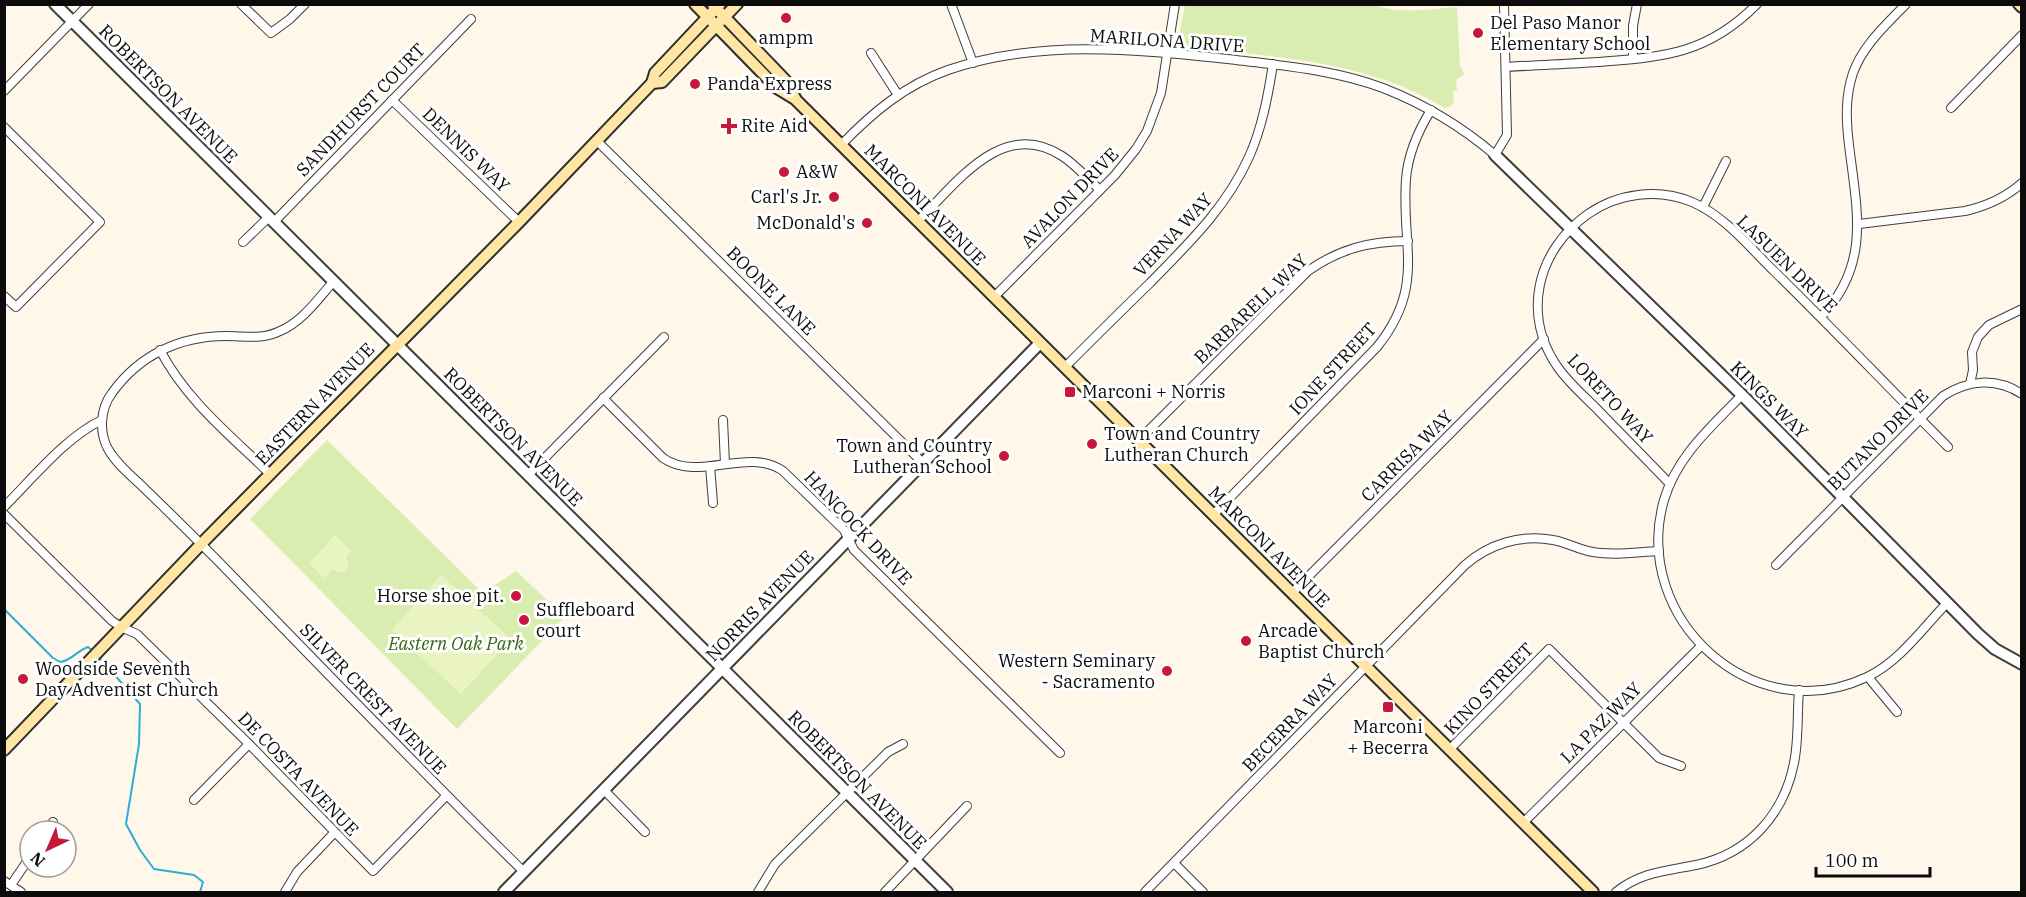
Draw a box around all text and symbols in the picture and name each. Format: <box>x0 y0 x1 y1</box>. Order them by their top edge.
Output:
marker: ampm <box>779 11 793 25</box>
place label: Del Paso Manor Elementary School <box>1490 11 1650 55</box>
street label: ROBERTSON AVENUE <box>94 19 243 168</box>
street label: MARILONA DRIVE <box>1089 24 1245 57</box>
place label: ampm <box>758 26 814 49</box>
marker: Del Paso Manor Elementary School <box>1471 26 1485 40</box>
street label: SANDHURST COURT <box>291 38 430 181</box>
place label: Panda Express <box>707 72 832 95</box>
marker: Panda Express <box>688 77 702 91</box>
street label: DENNIS WAY <box>418 102 515 197</box>
place label: Rite Aid <box>741 114 808 137</box>
marker: Rite Aid <box>722 119 736 133</box>
street label: MARCONI AVENUE <box>860 139 991 270</box>
street label: AVALON DRIVE <box>1016 143 1123 253</box>
place label: A&W <box>796 160 839 183</box>
marker: A&W <box>777 165 791 179</box>
place label: Carl's Jr. <box>751 185 822 208</box>
street label: VERNA WAY <box>1128 188 1217 281</box>
marker: Carl's Jr. <box>827 190 841 204</box>
street label: LASUEN DRIVE <box>1732 210 1843 318</box>
place label: McDonald's <box>756 211 855 234</box>
marker: McDonald's <box>860 216 874 230</box>
street label: BOONE LANE <box>722 241 821 340</box>
street label: BARBARELL WAY <box>1189 248 1313 369</box>
street label: IONE STREET <box>1284 318 1381 420</box>
street label: EASTERN AVENUE <box>250 338 379 470</box>
street label: LORETO WAY <box>1563 349 1658 449</box>
street label: KINGS WAY <box>1726 356 1813 444</box>
street label: ROBERTSON AVENUE <box>439 362 588 511</box>
place label: Marconi + Norris <box>1082 380 1226 403</box>
street label: BUTANO DRIVE <box>1822 384 1933 495</box>
marker: Marconi + Norris <box>1063 385 1077 399</box>
street label: CARRISA WAY <box>1356 404 1458 506</box>
place label: Town and Country Lutheran Church <box>1104 422 1260 466</box>
place label: Town and Country Lutheran School <box>836 434 992 478</box>
marker: Town and Country Lutheran Church <box>1085 437 1099 451</box>
marker: Town and Country Lutheran School <box>997 449 1011 463</box>
street label: HANCOCK DRIVE <box>799 466 917 590</box>
street label: MARCONI AVENUE <box>1204 481 1335 612</box>
street label: NORRIS AVENUE <box>701 545 819 666</box>
place label: Horse shoe pit. <box>377 584 504 607</box>
marker: Horse shoe pit. <box>509 589 523 603</box>
place label: Suffleboard court <box>536 598 635 642</box>
marker: Suffleboard court <box>517 613 531 627</box>
street label: SILVER CREST AVENUE <box>295 618 452 779</box>
place label: Arcade Baptist Church <box>1258 619 1385 663</box>
park label: Eastern Oak Park <box>387 632 524 655</box>
marker: Arcade Baptist Church <box>1239 634 1253 648</box>
street label: KINO STREET <box>1439 638 1538 739</box>
place label: Western Seminary - Sacramento <box>998 649 1155 693</box>
place label: Woodside Seventh Day Adventist Church <box>35 657 219 701</box>
marker: Western Seminary - Sacramento <box>1160 664 1174 678</box>
street label: BECERRA WAY <box>1237 668 1343 776</box>
marker: Woodside Seventh Day Adventist Church <box>16 672 30 686</box>
street label: LA PAZ WAY <box>1555 677 1646 768</box>
marker: Marconi + Becerra <box>1381 700 1395 714</box>
street label: ROBERTSON AVENUE <box>783 705 932 854</box>
street label: DE COSTA AVENUE <box>233 707 364 841</box>
place label: Marconi + Becerra <box>1347 715 1429 759</box>
north arrow <box>18 819 78 879</box>
scale bar <box>1816 840 1930 878</box>
text: N <box>26 848 49 871</box>
text: 100 m <box>1825 849 1879 872</box>

